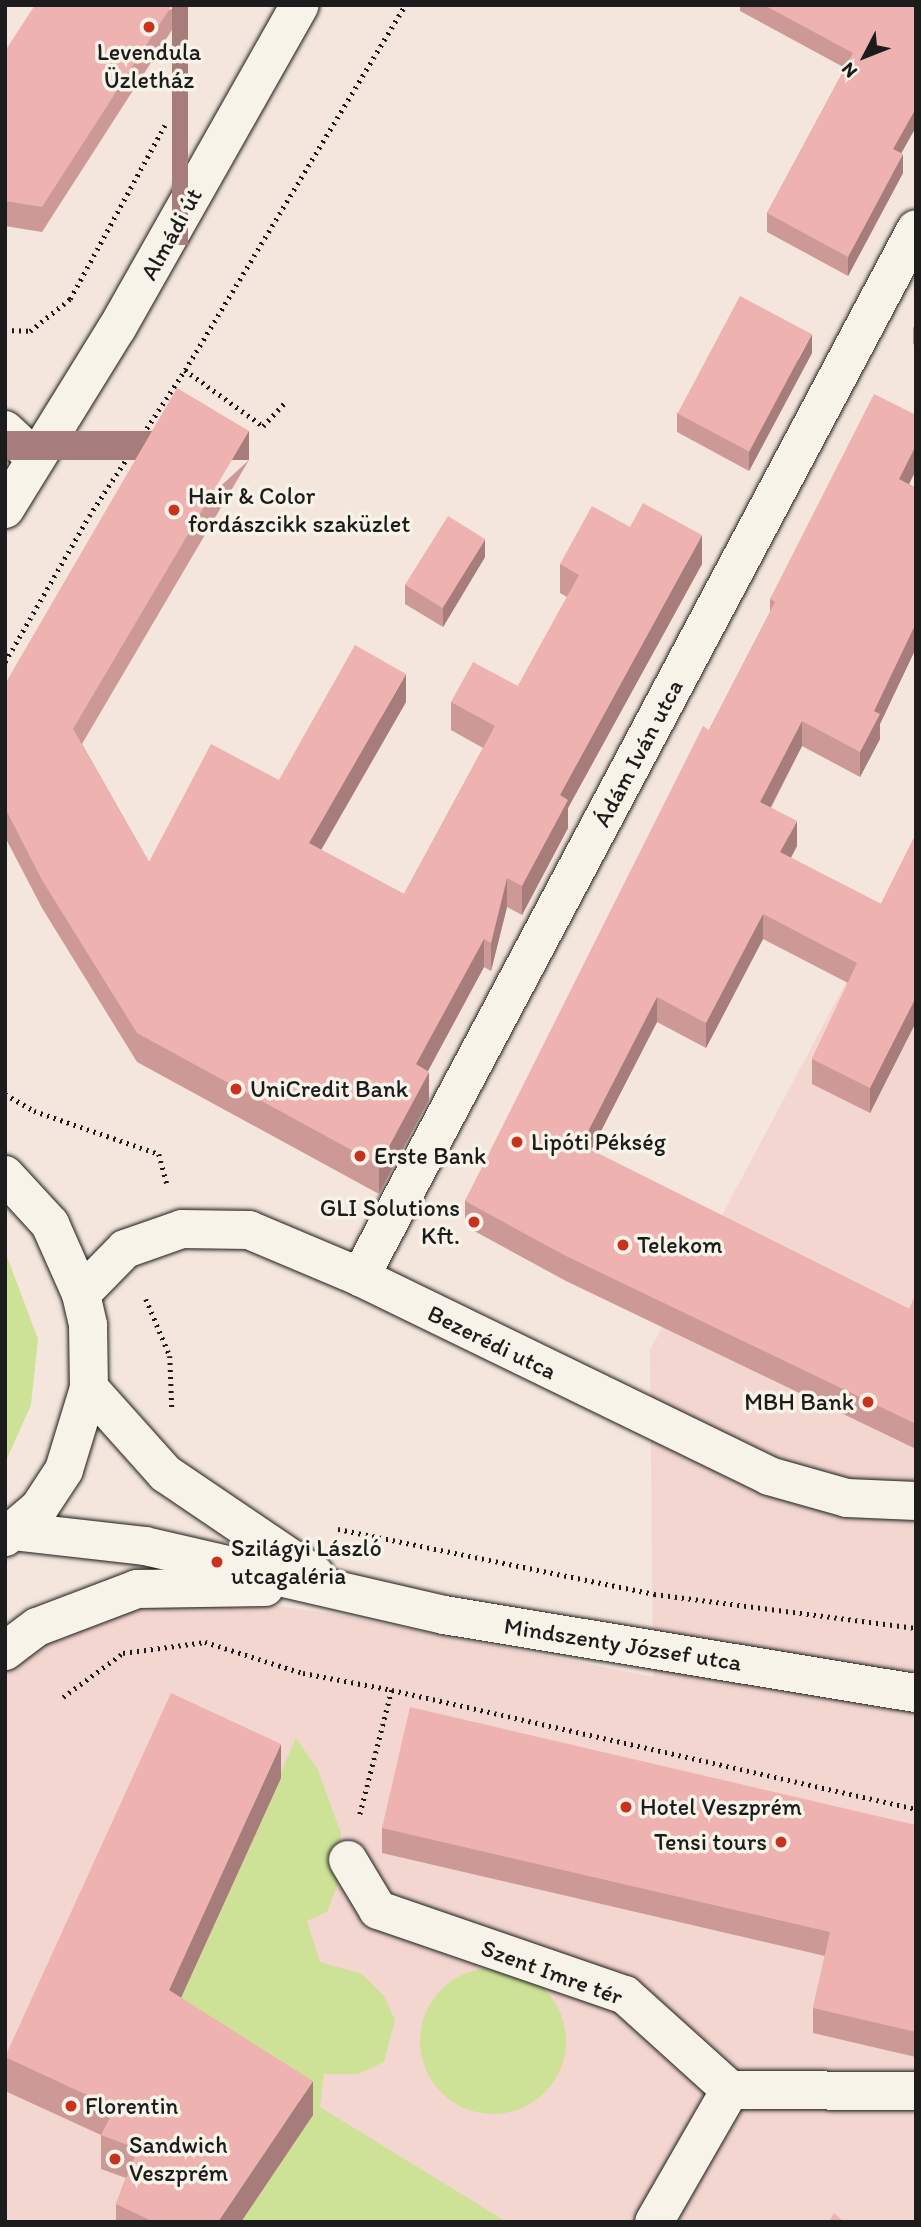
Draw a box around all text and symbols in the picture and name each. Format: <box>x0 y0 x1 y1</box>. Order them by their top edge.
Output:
marker: Levendula Üzletház <box>141 19 157 35</box>
north arrow <box>830 21 900 91</box>
place label: Levendula Üzletház <box>97 38 201 94</box>
text: N <box>836 58 862 83</box>
street label: Almádi út <box>134 183 208 285</box>
place label: Hair & Color fordászcikk szaküzlet <box>188 482 411 538</box>
marker: Hair & Color fordászcikk szaküzlet <box>166 502 182 518</box>
street label: Ádám Iván utca <box>587 675 689 831</box>
place label: UniCredit Bank <box>250 1075 409 1103</box>
marker: UniCredit Bank <box>228 1081 244 1097</box>
place label: Lipóti Pékség <box>531 1128 666 1156</box>
marker: Lipóti Pékség <box>509 1134 525 1150</box>
place label: Erste Bank <box>374 1142 487 1170</box>
marker: Erste Bank <box>352 1148 368 1164</box>
place label: GLI Solutions Kft. <box>320 1194 460 1250</box>
marker: GLI Solutions Kft. <box>466 1214 482 1230</box>
place label: Telekom <box>637 1231 722 1259</box>
marker: Telekom <box>615 1237 631 1253</box>
street label: Bezerédi utca <box>423 1298 561 1386</box>
place label: MBH Bank <box>744 1388 854 1416</box>
marker: MBH Bank <box>860 1394 876 1410</box>
place label: Szilágyi László utcagaléria <box>231 1534 381 1590</box>
marker: Szilágyi László utcagaléria <box>209 1554 225 1570</box>
street label: Mindszenty József utca <box>503 1611 743 1677</box>
place label: Hotel Veszprém <box>640 1793 801 1821</box>
marker: Hotel Veszprém <box>618 1799 634 1815</box>
place label: Tensi tours <box>654 1828 767 1856</box>
marker: Tensi tours <box>773 1834 789 1850</box>
street label: Szent Imre tér <box>478 1933 626 2011</box>
place label: Florentin <box>85 2092 178 2120</box>
marker: Florentin <box>63 2098 79 2114</box>
place label: Sandwich Veszprém <box>129 2131 228 2187</box>
marker: Sandwich Veszprém <box>107 2151 123 2167</box>

